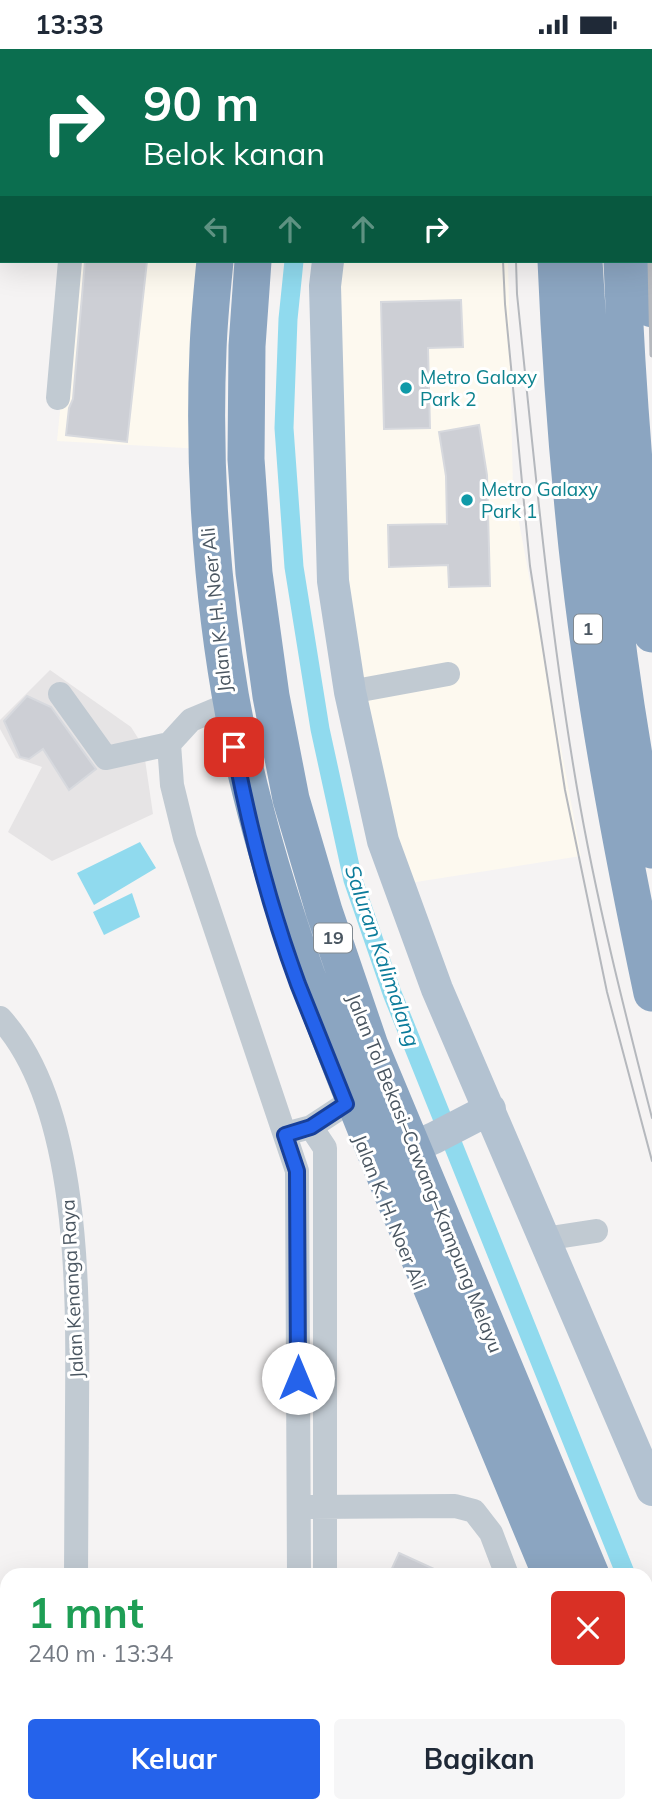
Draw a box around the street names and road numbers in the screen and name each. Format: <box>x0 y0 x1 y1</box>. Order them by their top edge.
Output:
street label: Jalan K. H. Noer Ali <box>195 527 237 693</box>
road number: 1 <box>574 615 602 643</box>
road number: 19 <box>314 923 352 953</box>
street label: Jalan Tol Bekasi–Cawang–Kampung Melayu <box>342 990 508 1356</box>
street label: Jalan K. H. Noer Ali <box>348 1131 432 1293</box>
street label: Jalan Kenanga Raya <box>55 1199 89 1379</box>

